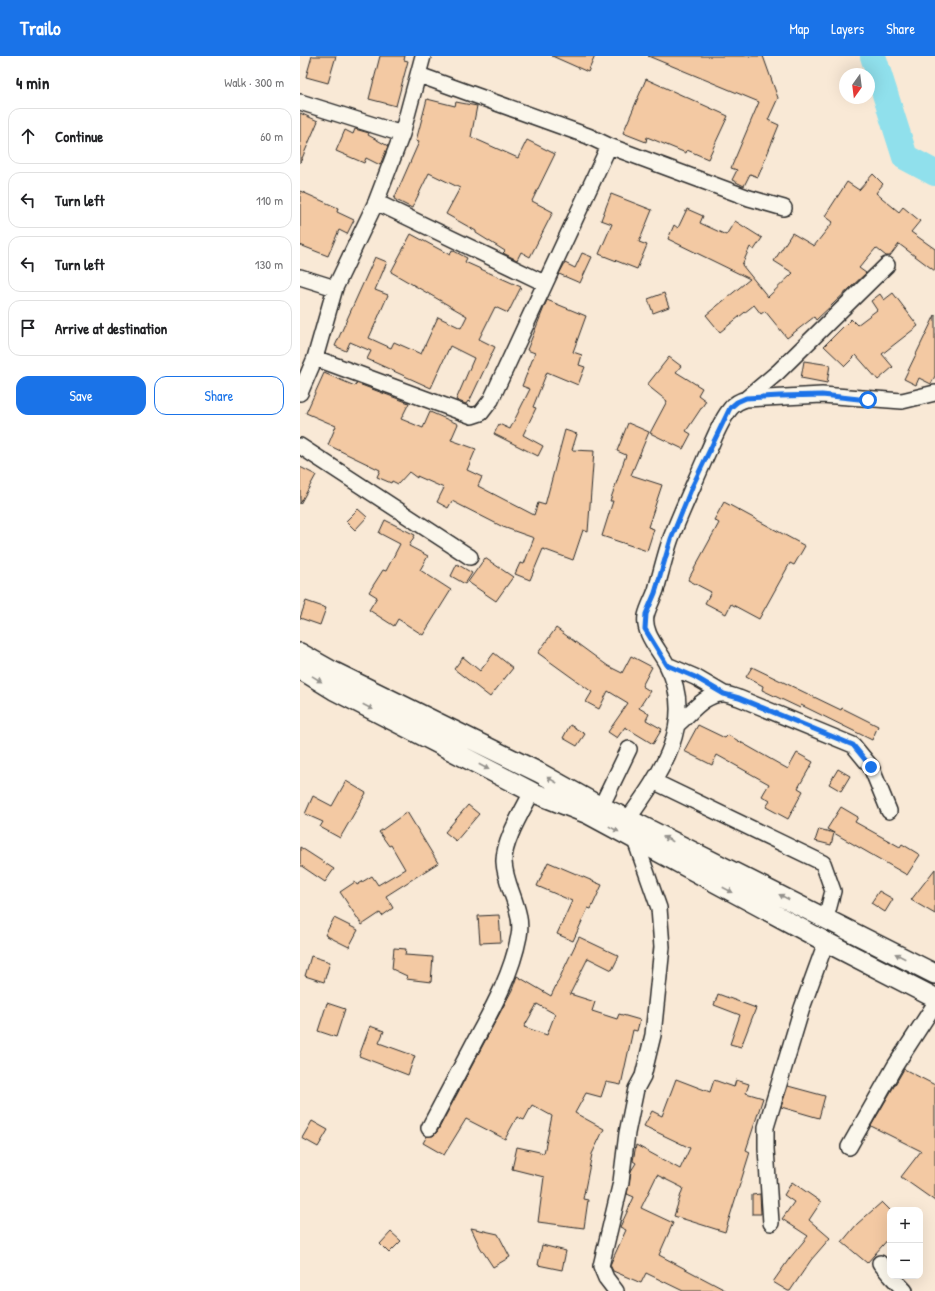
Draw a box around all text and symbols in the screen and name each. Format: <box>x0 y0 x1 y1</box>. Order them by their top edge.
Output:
text: Trailo <box>20 15 61 41</box>
text: Map <box>789 19 809 38</box>
text: Layers <box>831 19 864 38</box>
text: Share <box>886 19 915 38</box>
north arrow <box>839 68 875 104</box>
text: 4 min <box>16 71 49 94</box>
text: Walk · 300 m <box>224 73 284 91</box>
icon: ahead <box>17 125 39 147</box>
text: Continue <box>55 126 103 147</box>
text: 60 m <box>260 127 283 145</box>
icon: left <box>17 189 39 211</box>
text: Turn left <box>55 190 105 211</box>
text: 110 m <box>256 191 283 209</box>
icon: left <box>17 253 39 275</box>
text: Turn left <box>55 254 105 275</box>
text: 130 m <box>255 255 283 273</box>
icon: arrive <box>17 317 39 339</box>
text: Arrive at destination <box>55 318 167 339</box>
button: Save <box>16 376 146 415</box>
button: Share <box>154 376 284 415</box>
route start <box>859 391 877 409</box>
one-way arrow <box>311 676 323 683</box>
one-way arrow <box>363 704 374 711</box>
route end <box>862 758 880 776</box>
one-way arrow <box>478 764 490 770</box>
one-way arrow <box>546 776 558 783</box>
one-way arrow <box>608 825 620 832</box>
one-way arrow <box>662 836 674 842</box>
one-way arrow <box>723 887 734 893</box>
one-way arrow <box>778 894 790 900</box>
one-way arrow <box>894 953 906 959</box>
map controls <box>887 1207 923 1279</box>
button: + <box>887 1207 923 1243</box>
button: − <box>887 1243 923 1279</box>

